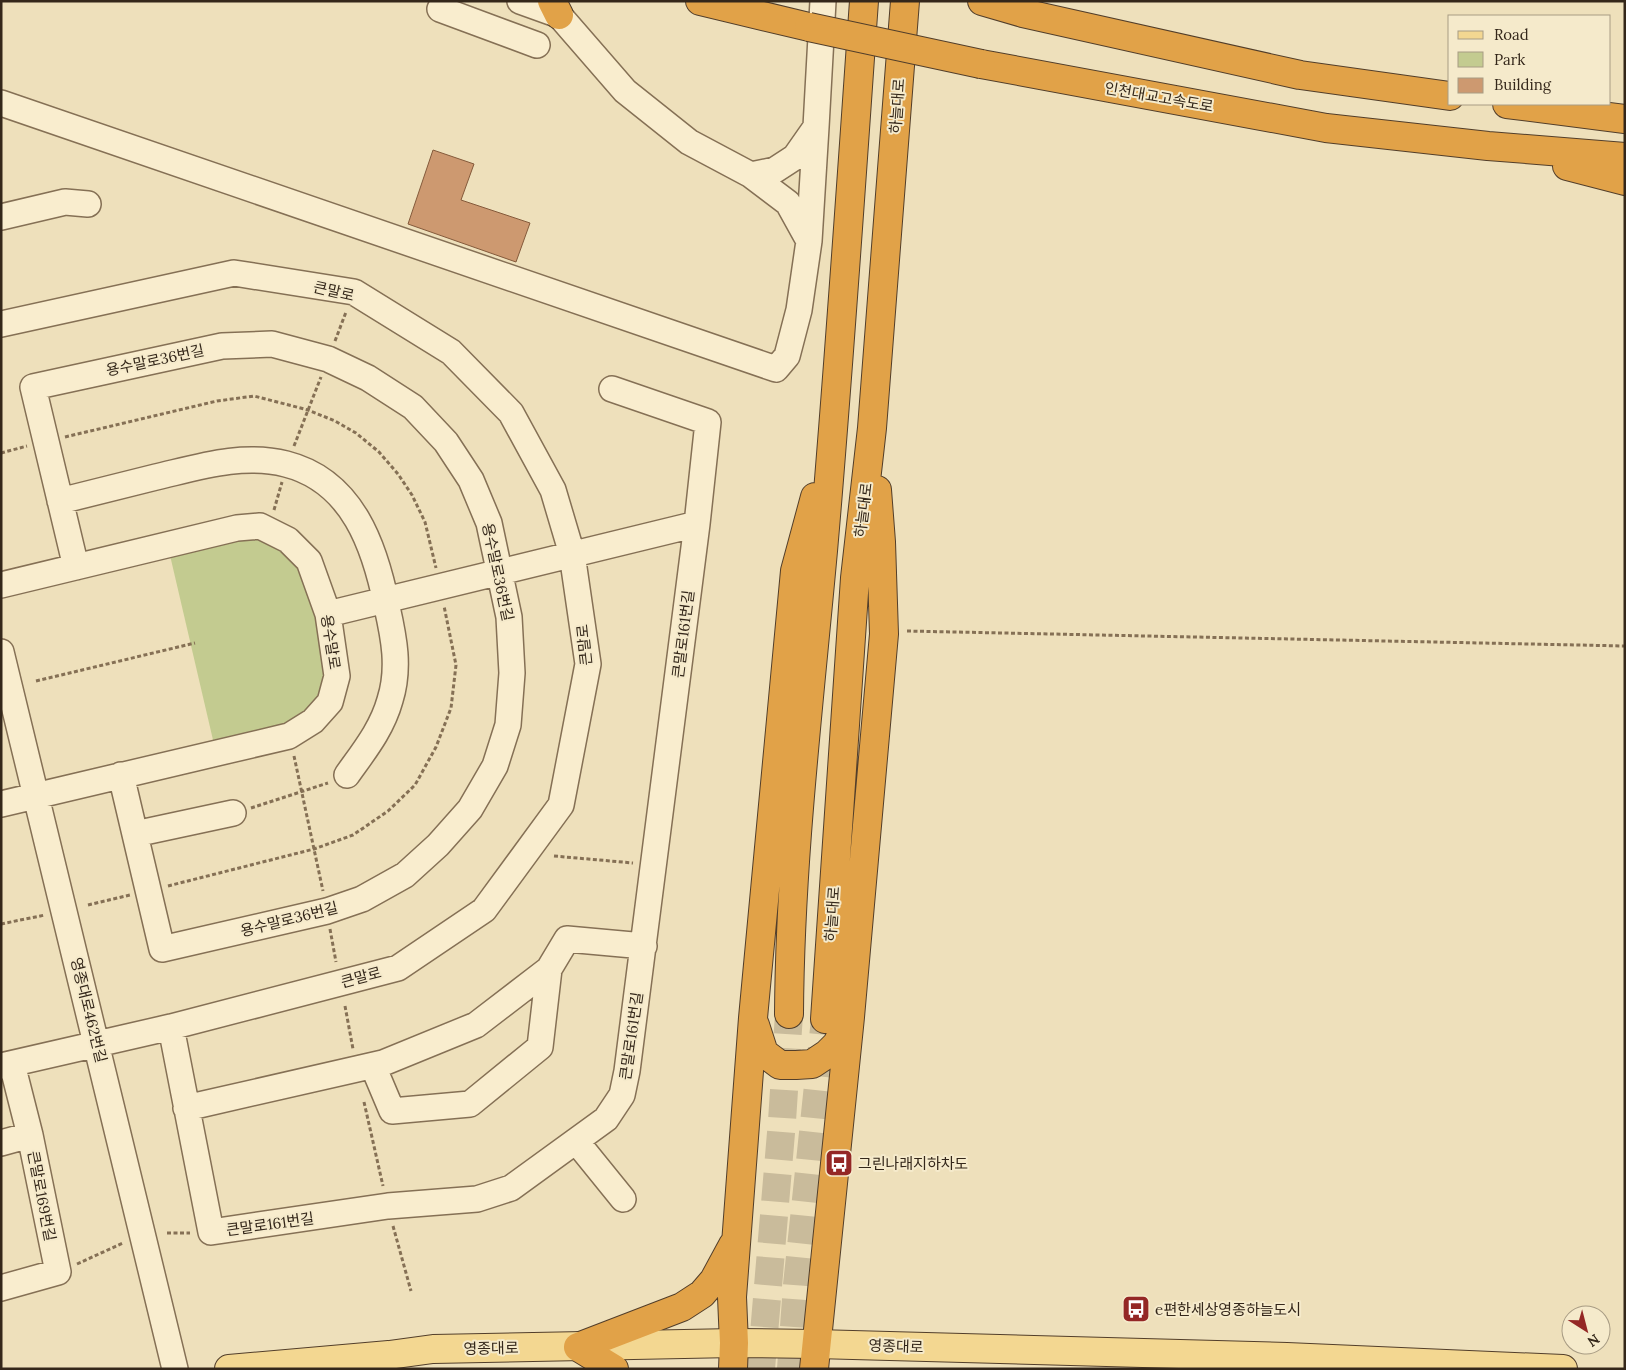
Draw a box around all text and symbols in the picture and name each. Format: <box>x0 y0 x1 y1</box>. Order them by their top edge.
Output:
legend <box>1448 15 1611 105</box>
text: Road <box>1494 25 1529 44</box>
text: Park <box>1494 50 1525 69</box>
text: Building <box>1494 75 1552 94</box>
street label: 하늘대로 <box>886 78 908 134</box>
street label: 인천대교고속도로 <box>1103 78 1215 116</box>
street label: 큰말로 <box>312 277 356 305</box>
street label: 용수말로36번길 <box>104 340 206 380</box>
street label: 하늘대로 <box>850 481 876 539</box>
street label: 용수말로36번길 <box>478 521 518 623</box>
street label: 큰말로161번길 <box>668 589 698 679</box>
street label: 용수말로 <box>317 613 345 671</box>
street label: 큰말로 <box>572 623 596 667</box>
street label: 하늘대로 <box>821 886 843 942</box>
street label: 용수말로36번길 <box>238 898 340 940</box>
street label: 영종대로462번길 <box>67 955 111 1065</box>
street label: 큰말로 <box>339 962 383 992</box>
street label: 큰말로161번길 <box>615 991 647 1081</box>
bus stop icon: 그린나래지하차도 <box>824 1148 854 1178</box>
street label: 큰말로169번길 <box>24 1149 60 1243</box>
place label: 그린나래지하차도 <box>858 1154 968 1173</box>
street label: 큰말로161번길 <box>225 1208 315 1240</box>
bus stop icon: e편한세상영종하늘도시 <box>1121 1294 1151 1324</box>
place label: e편한세상영종하늘도시 <box>1155 1300 1301 1319</box>
north arrow <box>1561 1305 1611 1355</box>
text: N <box>1584 1330 1603 1351</box>
street label: 영종대로 <box>868 1336 924 1356</box>
street label: 영종대로 <box>463 1338 519 1358</box>

